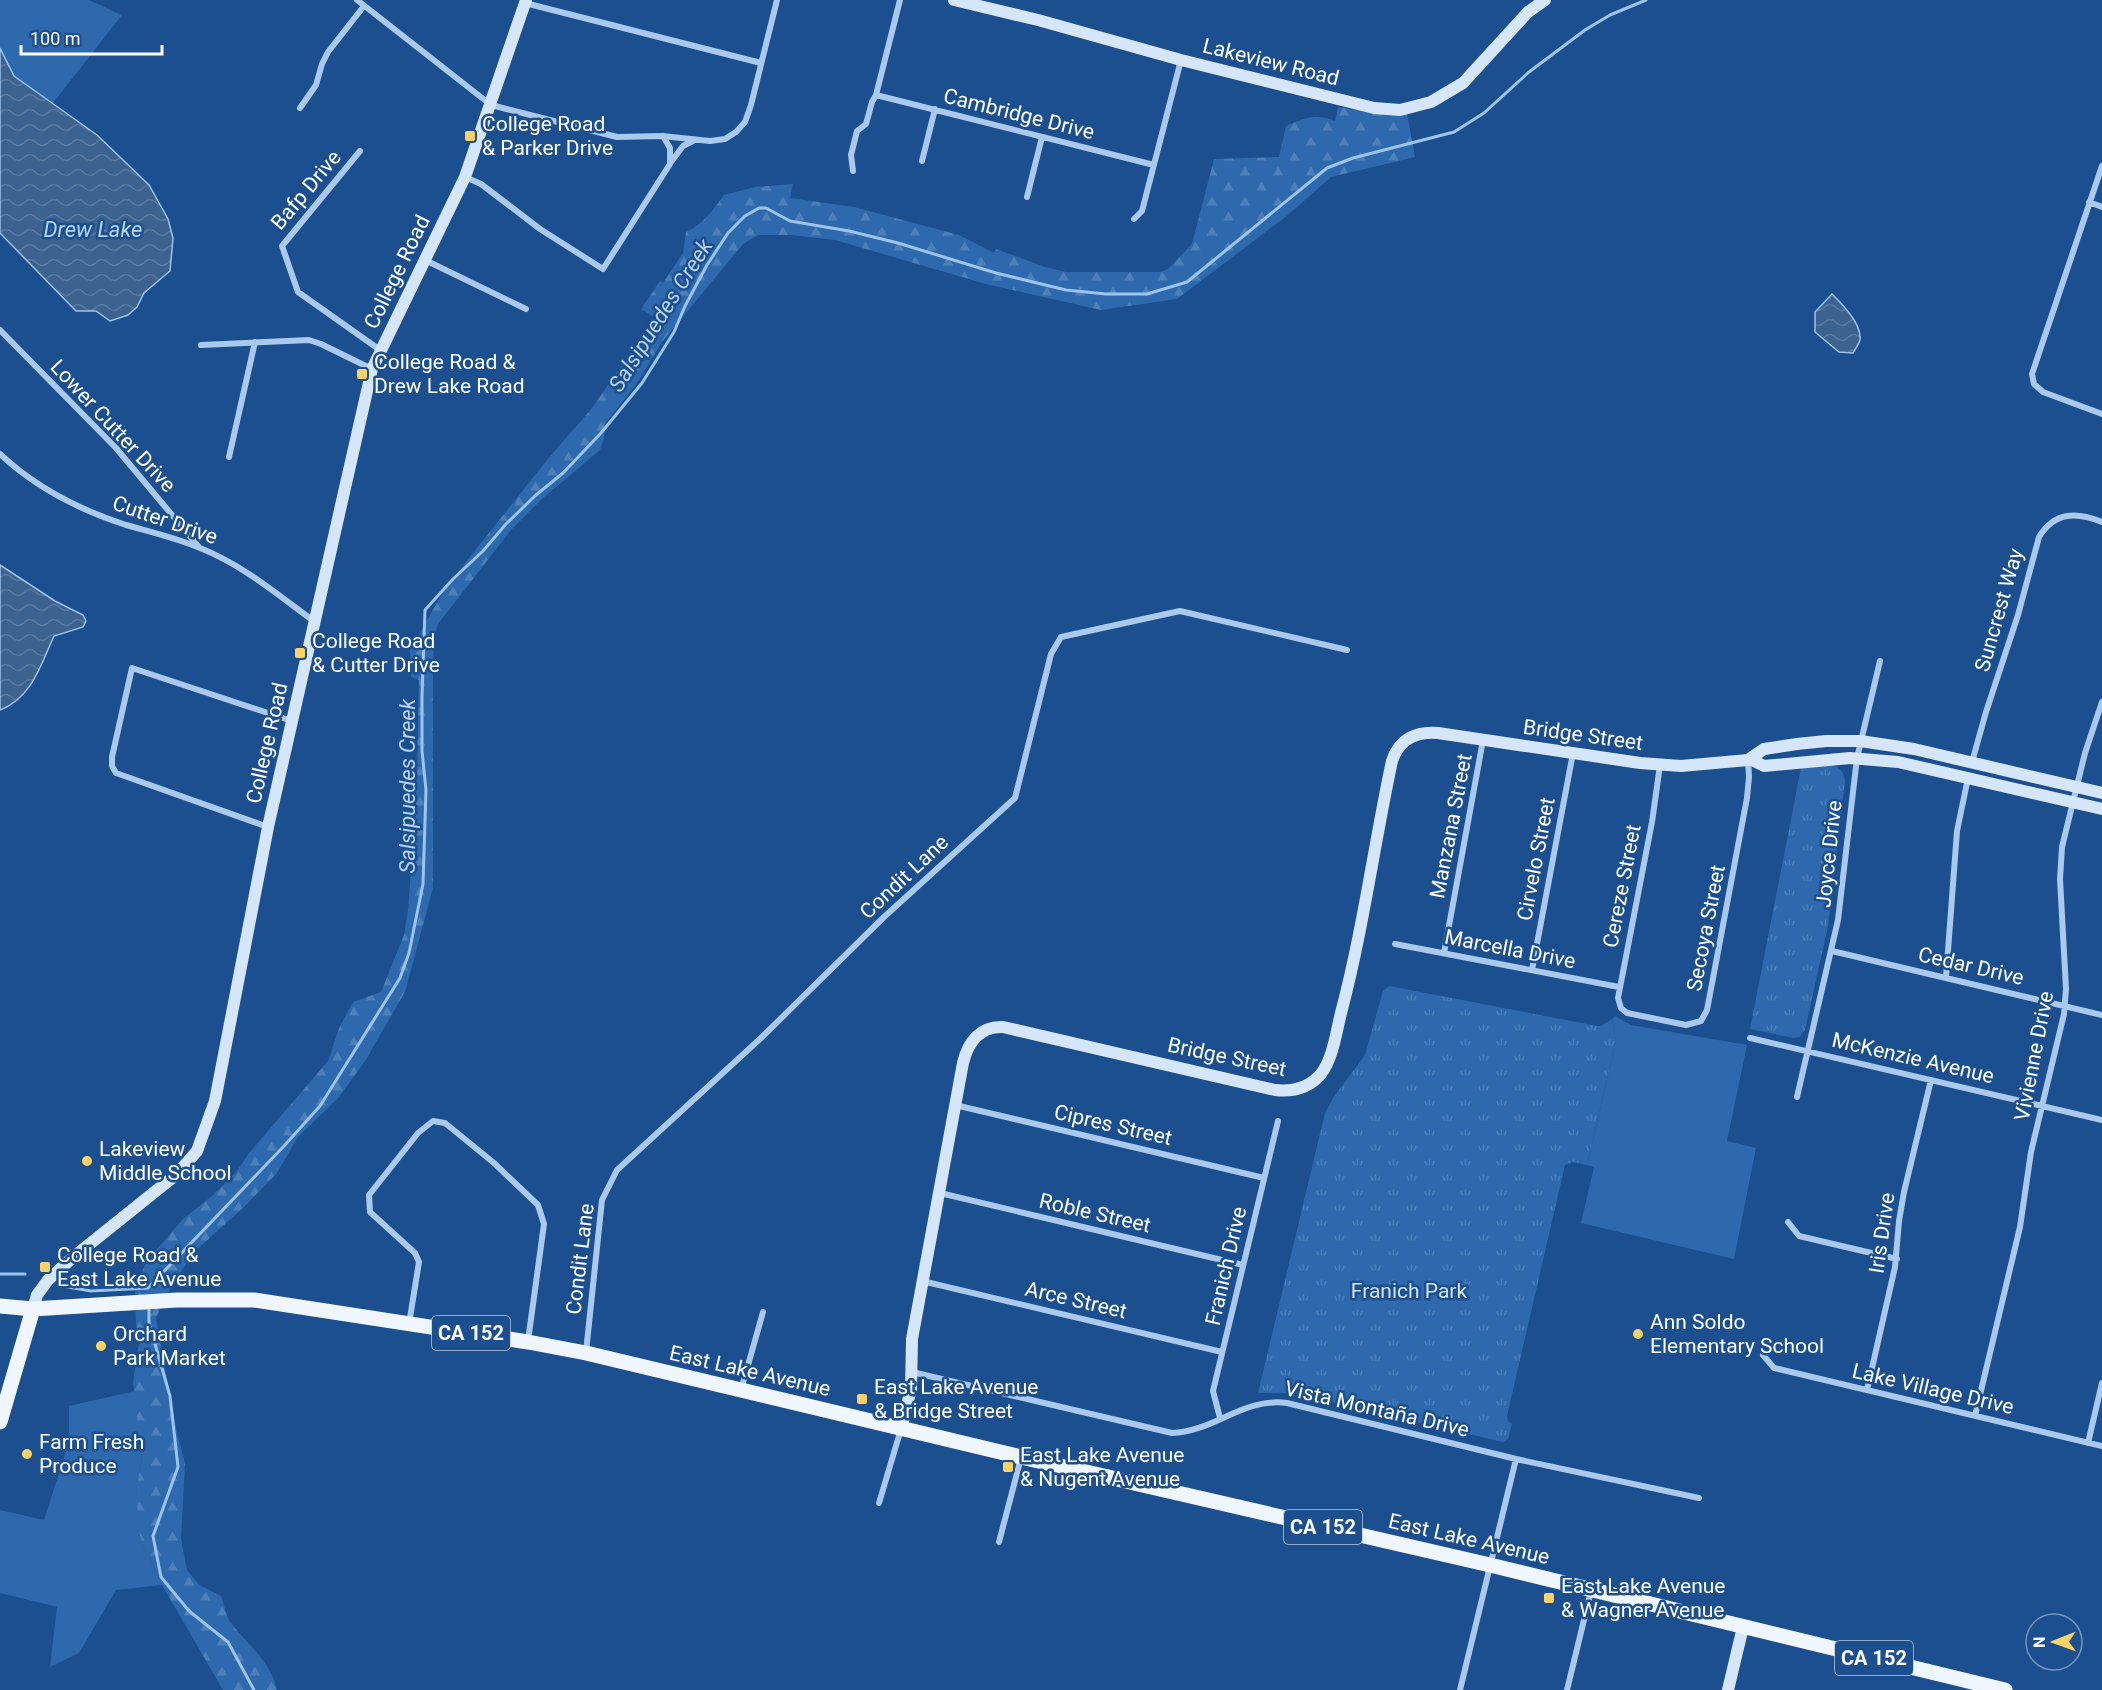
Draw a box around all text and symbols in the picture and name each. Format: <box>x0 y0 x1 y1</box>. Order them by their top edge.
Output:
scale bar <box>21 18 162 56</box>
text: 100 m <box>30 28 81 49</box>
street label: Lakeview Road <box>1200 33 1342 91</box>
street label: Cambridge Drive <box>941 84 1097 144</box>
place label: College Road & Parker Drive <box>482 112 613 160</box>
marker: College Road & Parker Drive <box>463 129 477 143</box>
street label: Bafp Drive <box>266 146 346 234</box>
street label: College Road <box>359 211 435 333</box>
water label: Drew Lake <box>44 217 142 242</box>
water label: Salsipuedes Creek <box>603 234 718 396</box>
place label: College Road & Drew Lake Road <box>374 350 525 398</box>
street label: Lower Cutter Drive <box>46 355 180 497</box>
marker: College Road & Drew Lake Road <box>355 367 369 381</box>
street label: Cutter Drive <box>109 491 221 549</box>
street label: Suncrest Way <box>1970 546 2028 674</box>
place label: College Road & Cutter Drive <box>312 629 440 677</box>
marker: College Road & Cutter Drive <box>293 646 307 660</box>
street label: College Road <box>241 680 293 806</box>
water label: Salsipuedes Creek <box>395 697 420 873</box>
street label: Bridge Street <box>1522 715 1645 755</box>
street label: Manzana Street <box>1425 752 1477 900</box>
street label: Cirvelo Street <box>1512 795 1560 923</box>
street label: Joyce Drive <box>1811 799 1847 909</box>
street label: Cereze Street <box>1598 822 1646 950</box>
street label: Condit Lane <box>855 830 953 924</box>
street label: Secoya Street <box>1682 863 1730 993</box>
street label: Marcella Drive <box>1443 925 1577 973</box>
street label: Cedar Drive <box>1916 942 2026 990</box>
street label: Vivienne Drive <box>2010 989 2058 1123</box>
street label: McKenzie Avenue <box>1830 1028 1996 1088</box>
street label: Bridge Street <box>1165 1033 1289 1081</box>
street label: Cipres Street <box>1052 1100 1174 1150</box>
place label: Lakeview Middle School <box>99 1137 232 1185</box>
marker: Lakeview Middle School <box>80 1154 94 1168</box>
street label: Roble Street <box>1037 1189 1153 1237</box>
street label: Iris Drive <box>1864 1191 1900 1275</box>
street label: Condit Lane <box>561 1202 599 1316</box>
street label: Franich Drive <box>1201 1204 1251 1328</box>
place label: College Road & East Lake Avenue <box>57 1243 221 1291</box>
marker: College Road & East Lake Avenue <box>38 1260 52 1274</box>
street label: Arce Street <box>1023 1277 1129 1323</box>
park label: Franich Park <box>1351 1279 1467 1303</box>
place label: Ann Soldo Elementary School <box>1650 1310 1824 1358</box>
road number: CA 152 <box>432 1316 510 1350</box>
place label: Orchard Park Market <box>113 1322 226 1370</box>
marker: Ann Soldo Elementary School <box>1631 1327 1645 1341</box>
marker: Orchard Park Market <box>94 1339 108 1353</box>
street label: East Lake Avenue <box>667 1341 833 1401</box>
street label: Lake Village Drive <box>1850 1359 2016 1419</box>
place label: East Lake Avenue & Bridge Street <box>874 1375 1038 1423</box>
street label: Vista Montaña Drive <box>1282 1376 1472 1442</box>
marker: East Lake Avenue & Bridge Street <box>855 1392 869 1406</box>
place label: Farm Fresh Produce <box>39 1430 144 1478</box>
place label: East Lake Avenue & Nugent Avenue <box>1020 1443 1184 1491</box>
marker: Farm Fresh Produce <box>20 1447 34 1461</box>
marker: East Lake Avenue & Nugent Avenue <box>1001 1460 1015 1474</box>
street label: East Lake Avenue <box>1386 1509 1552 1569</box>
road number: CA 152 <box>1284 1510 1362 1544</box>
place label: East Lake Avenue & Wagner Avenue <box>1561 1574 1725 1622</box>
marker: East Lake Avenue & Wagner Avenue <box>1542 1591 1556 1605</box>
north arrow <box>2024 1612 2084 1672</box>
text: N <box>2030 1636 2049 1648</box>
road number: CA 152 <box>1835 1641 1913 1675</box>

